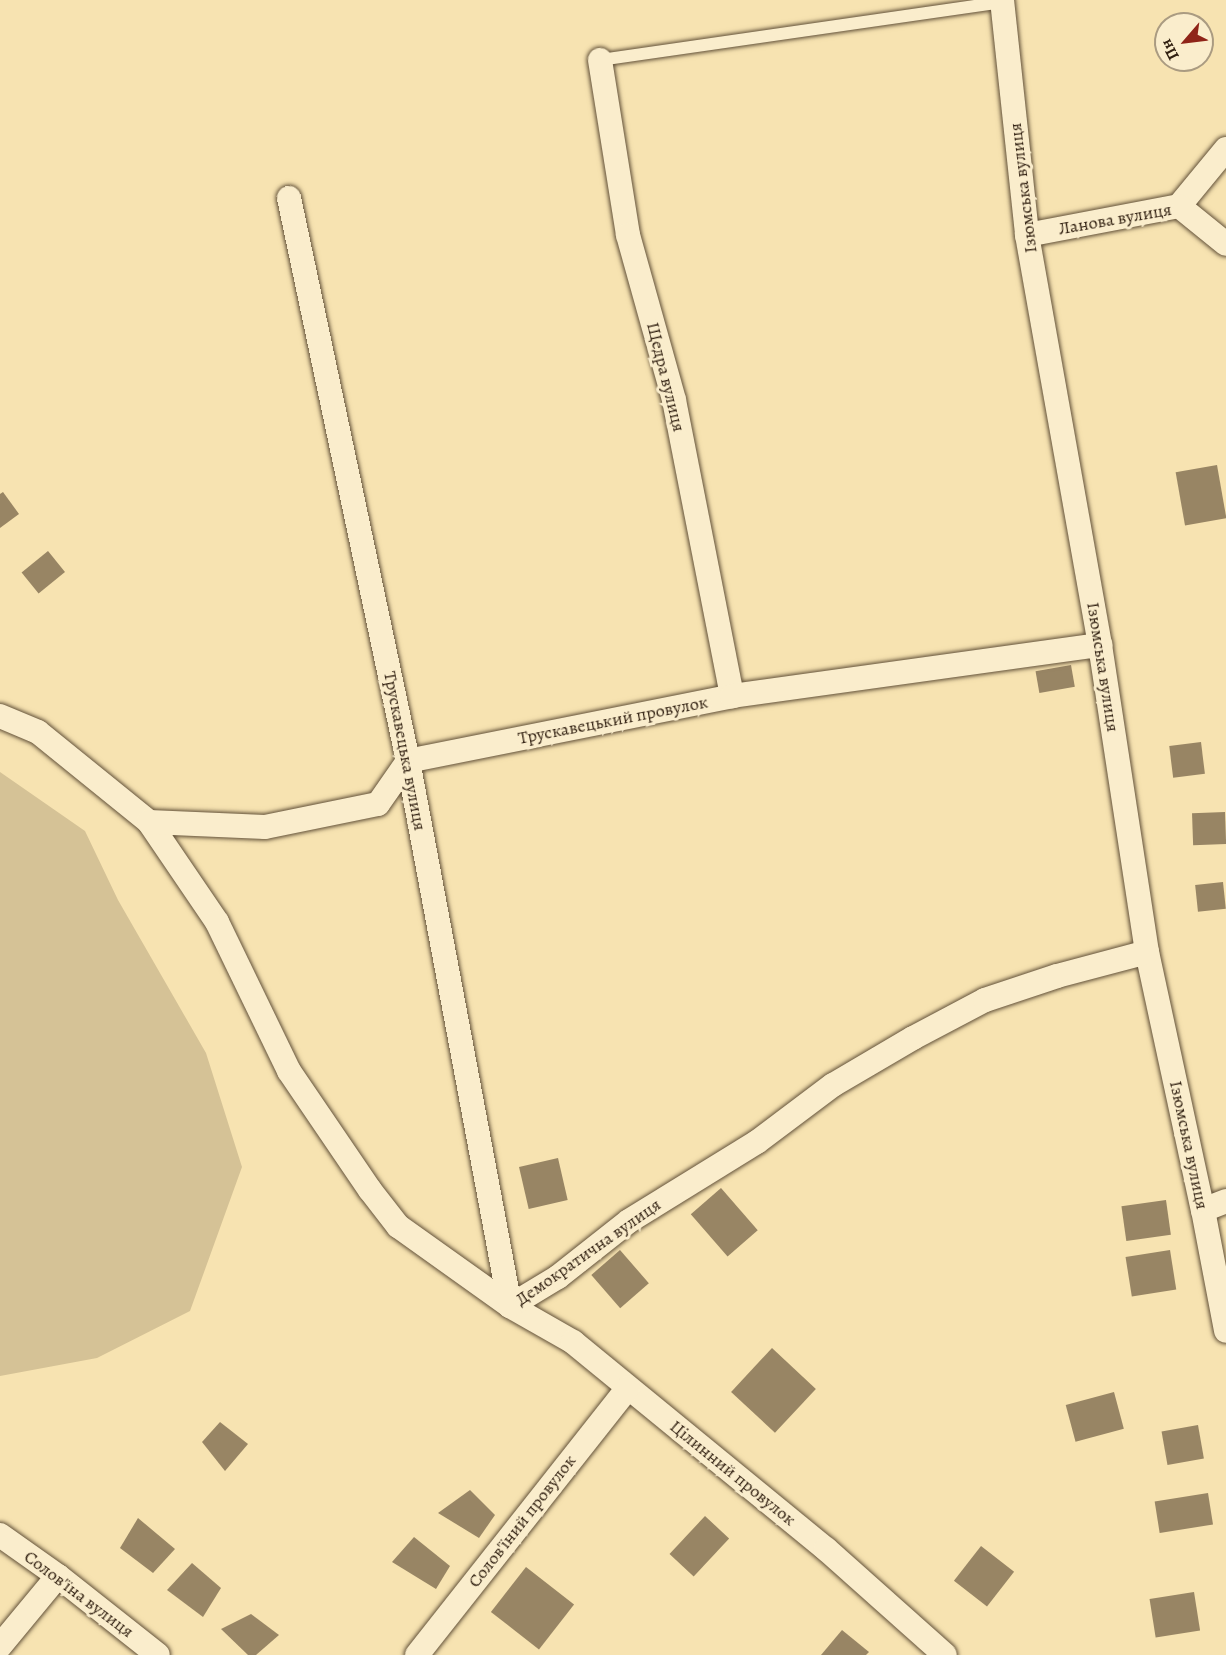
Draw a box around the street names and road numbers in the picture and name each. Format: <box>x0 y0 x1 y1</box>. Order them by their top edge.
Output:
street label: Ізюмська вулиця <box>1004 122 1042 254</box>
street label: Ланова вулиця <box>1057 198 1173 240</box>
street label: Щедра вулиця <box>642 320 690 434</box>
street label: Ізюмська вулиця <box>1082 601 1124 733</box>
street label: Трускавецька вулиця <box>379 670 431 832</box>
street label: Трускавецький провулок <box>516 691 710 749</box>
street label: Ізюмська вулиця <box>1165 1079 1213 1211</box>
street label: Демократична вулиця <box>511 1194 665 1310</box>
street label: Цілинний провулок <box>666 1416 800 1530</box>
street label: Солов'їний провулок <box>463 1450 581 1592</box>
street label: Солов'їна вулиця <box>20 1546 138 1642</box>

